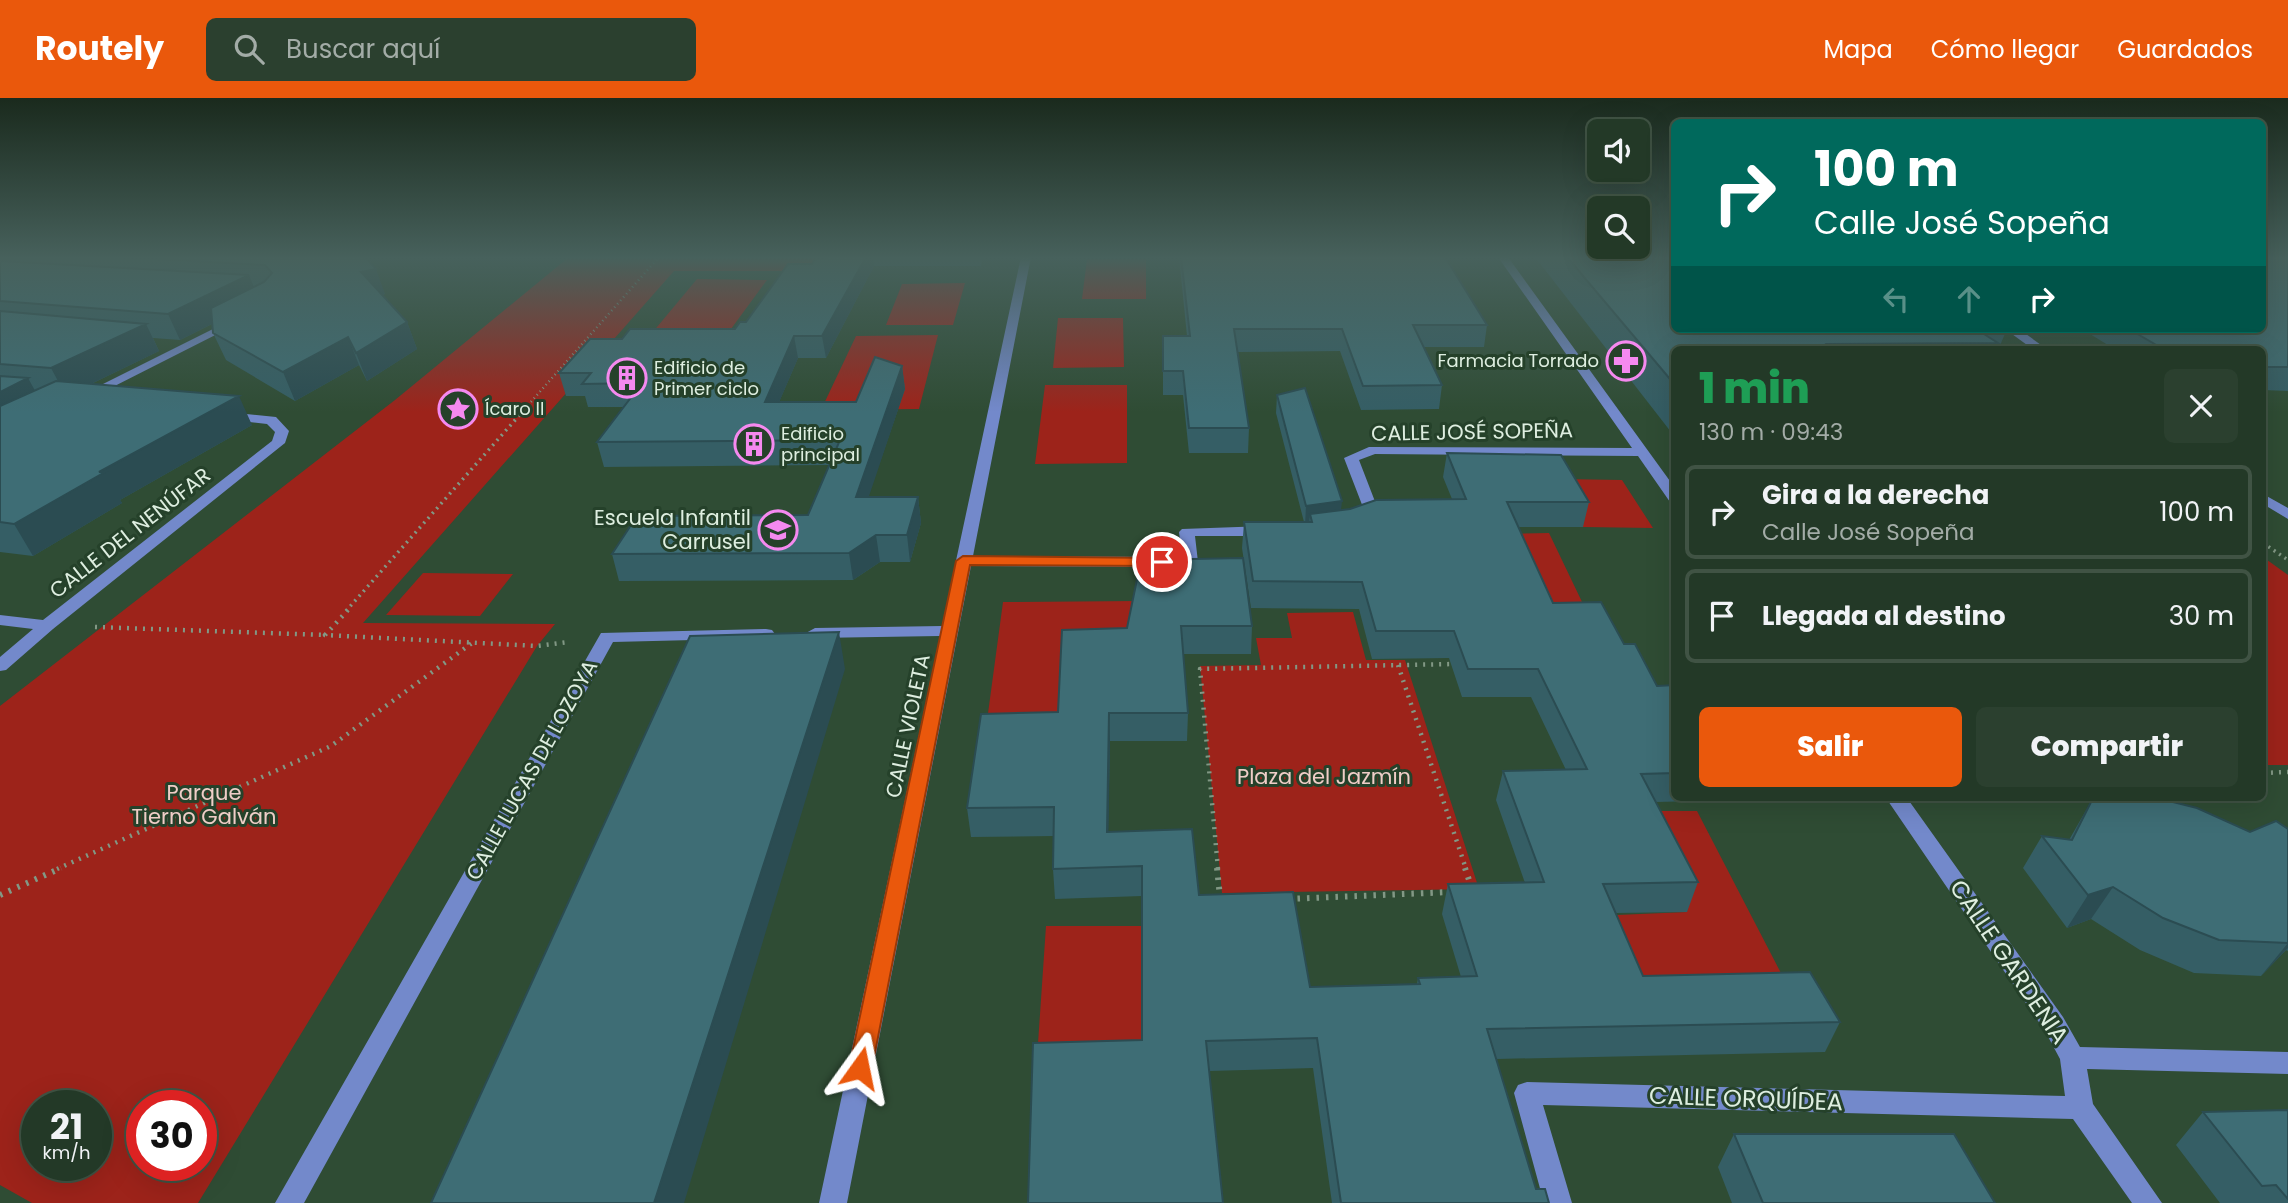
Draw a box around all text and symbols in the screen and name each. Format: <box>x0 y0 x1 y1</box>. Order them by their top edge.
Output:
search box <box>206 18 696 81</box>
text: Routely <box>35 25 164 72</box>
icon: search <box>230 30 268 68</box>
text: Buscar aquí <box>286 31 440 67</box>
text: Mapa <box>1823 33 1893 66</box>
text: Cómo llegar <box>1931 33 2079 66</box>
text: Guardados <box>2117 33 2253 66</box>
map controls <box>1587 119 1650 259</box>
button: sound <box>1587 119 1650 182</box>
text: 100 m <box>1814 135 1959 203</box>
icon: right <box>1699 147 1790 238</box>
button: search <box>1587 196 1650 259</box>
text: Calle José Sopeña <box>1814 200 2110 245</box>
icon: left <box>1877 280 1915 318</box>
icon: ahead <box>1950 280 1988 318</box>
icon: right <box>2023 280 2061 318</box>
pharmacy icon: Farmacia Torrado <box>1605 340 1647 382</box>
place label: Farmacia Torrado <box>1437 348 1599 373</box>
place label: Edificio de Primer ciclo <box>654 355 759 401</box>
building icon: Edificio de Primer ciclo <box>606 357 648 399</box>
text: 1 min <box>1699 359 1810 418</box>
button: close <box>2164 369 2238 443</box>
place icon: Ícaro II <box>437 388 479 430</box>
place label: Ícaro II <box>485 396 544 421</box>
street label: CALLE JOSÉ SOPEÑA <box>1371 415 1573 448</box>
text: 130 m · 09:43 <box>1699 416 1843 448</box>
place label: Edificio principal <box>781 421 860 467</box>
building icon: Edificio principal <box>733 423 775 465</box>
street label: CALLE DEL NENÚFAR <box>43 460 216 605</box>
text: Gira a la derecha <box>1762 477 1990 513</box>
icon: right <box>1703 493 1741 531</box>
text: 100 m <box>2159 494 2234 530</box>
place label: Escuela Infantil Carrusel <box>594 503 751 556</box>
school or university icon: Escuela Infantil Carrusel <box>757 509 799 551</box>
text: Calle José Sopeña <box>1762 516 1975 548</box>
pin <box>1132 532 1192 592</box>
icon: arrive <box>1143 543 1181 581</box>
icon: arrive <box>1703 597 1741 635</box>
text: Llegada al destino <box>1762 598 2006 634</box>
text: 30 m <box>2169 598 2234 634</box>
street label: CALLE VIOLETA <box>878 651 937 800</box>
street label: CALLE LUCAS DE LOZOYA <box>459 654 604 885</box>
button: Salir <box>1699 707 1962 787</box>
button: Compartir <box>1976 707 2238 787</box>
park label: Plaza del Jazmín <box>1237 762 1411 791</box>
park label: Parque Tierno Galván <box>132 778 276 831</box>
street label: CALLE GARDENIA <box>1942 873 2077 1050</box>
position arrow <box>823 1031 897 1105</box>
street label: CALLE ORQUÍDEA <box>1648 1079 1844 1118</box>
speed limit sign: 30 <box>126 1090 217 1181</box>
text: 21 <box>50 1102 83 1151</box>
text: km/h <box>43 1140 90 1165</box>

